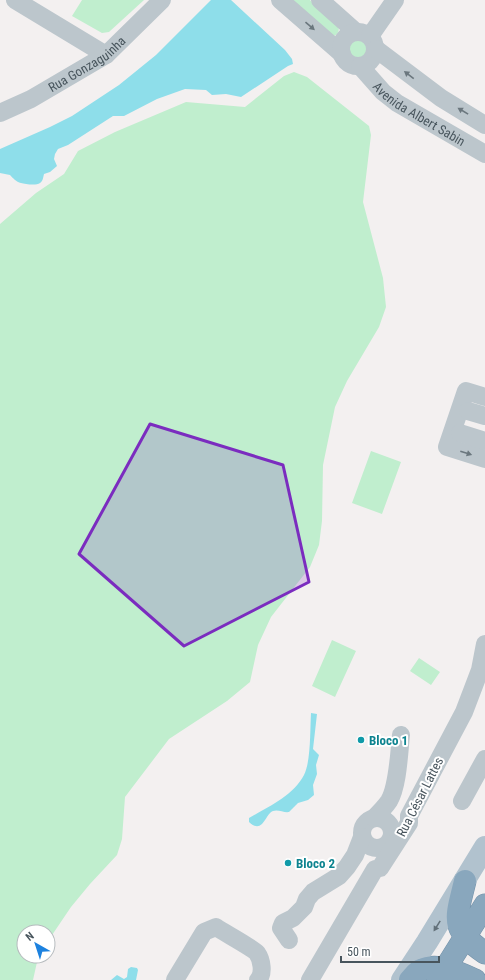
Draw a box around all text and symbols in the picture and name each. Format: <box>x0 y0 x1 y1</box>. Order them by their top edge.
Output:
one-way arrow <box>304 21 315 30</box>
street label: Rua Gonzaguinha <box>46 33 128 95</box>
one-way arrow <box>404 71 415 80</box>
street label: Avenida Albert Sabin <box>370 79 468 148</box>
one-way arrow <box>457 108 469 115</box>
one-way arrow <box>460 450 472 456</box>
place label: Bloco 1 <box>369 733 408 748</box>
marker: Bloco 1 <box>356 735 366 745</box>
street label: Rua César Lattes <box>394 755 446 839</box>
place label: Bloco 2 <box>296 856 335 871</box>
marker: Bloco 2 <box>283 858 293 868</box>
one-way arrow <box>433 921 441 931</box>
north arrow <box>16 924 56 964</box>
text: N <box>23 929 37 944</box>
scale bar <box>341 938 439 964</box>
text: 50 m <box>347 945 371 959</box>

